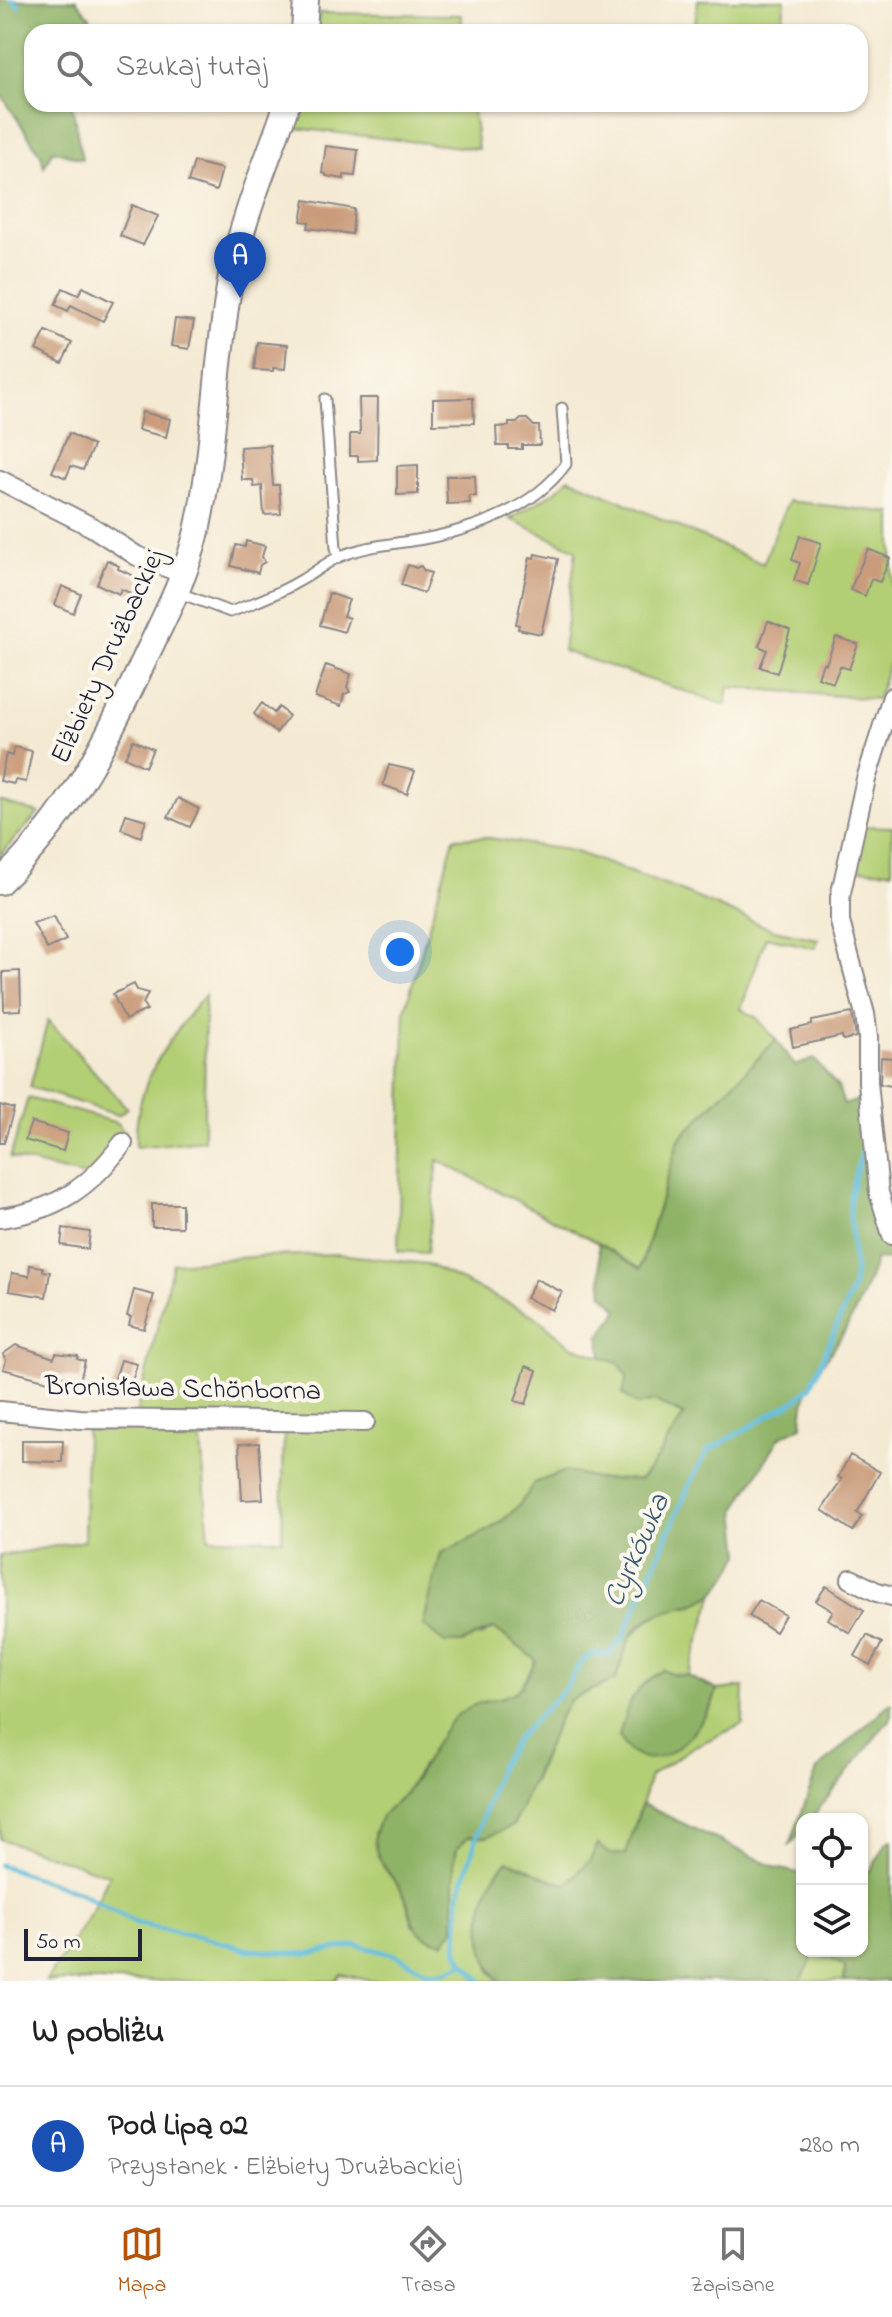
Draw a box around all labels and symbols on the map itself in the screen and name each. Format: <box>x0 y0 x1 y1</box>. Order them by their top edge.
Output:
pin: A <box>214 232 266 298</box>
street label: Elżbiety Drużbackiej <box>41 542 177 771</box>
your location <box>380 932 420 972</box>
street label: Bronisława Schönborna <box>44 1367 321 1413</box>
water label: Cyrkówka <box>594 1487 683 1615</box>
scale bar <box>24 1925 142 1961</box>

